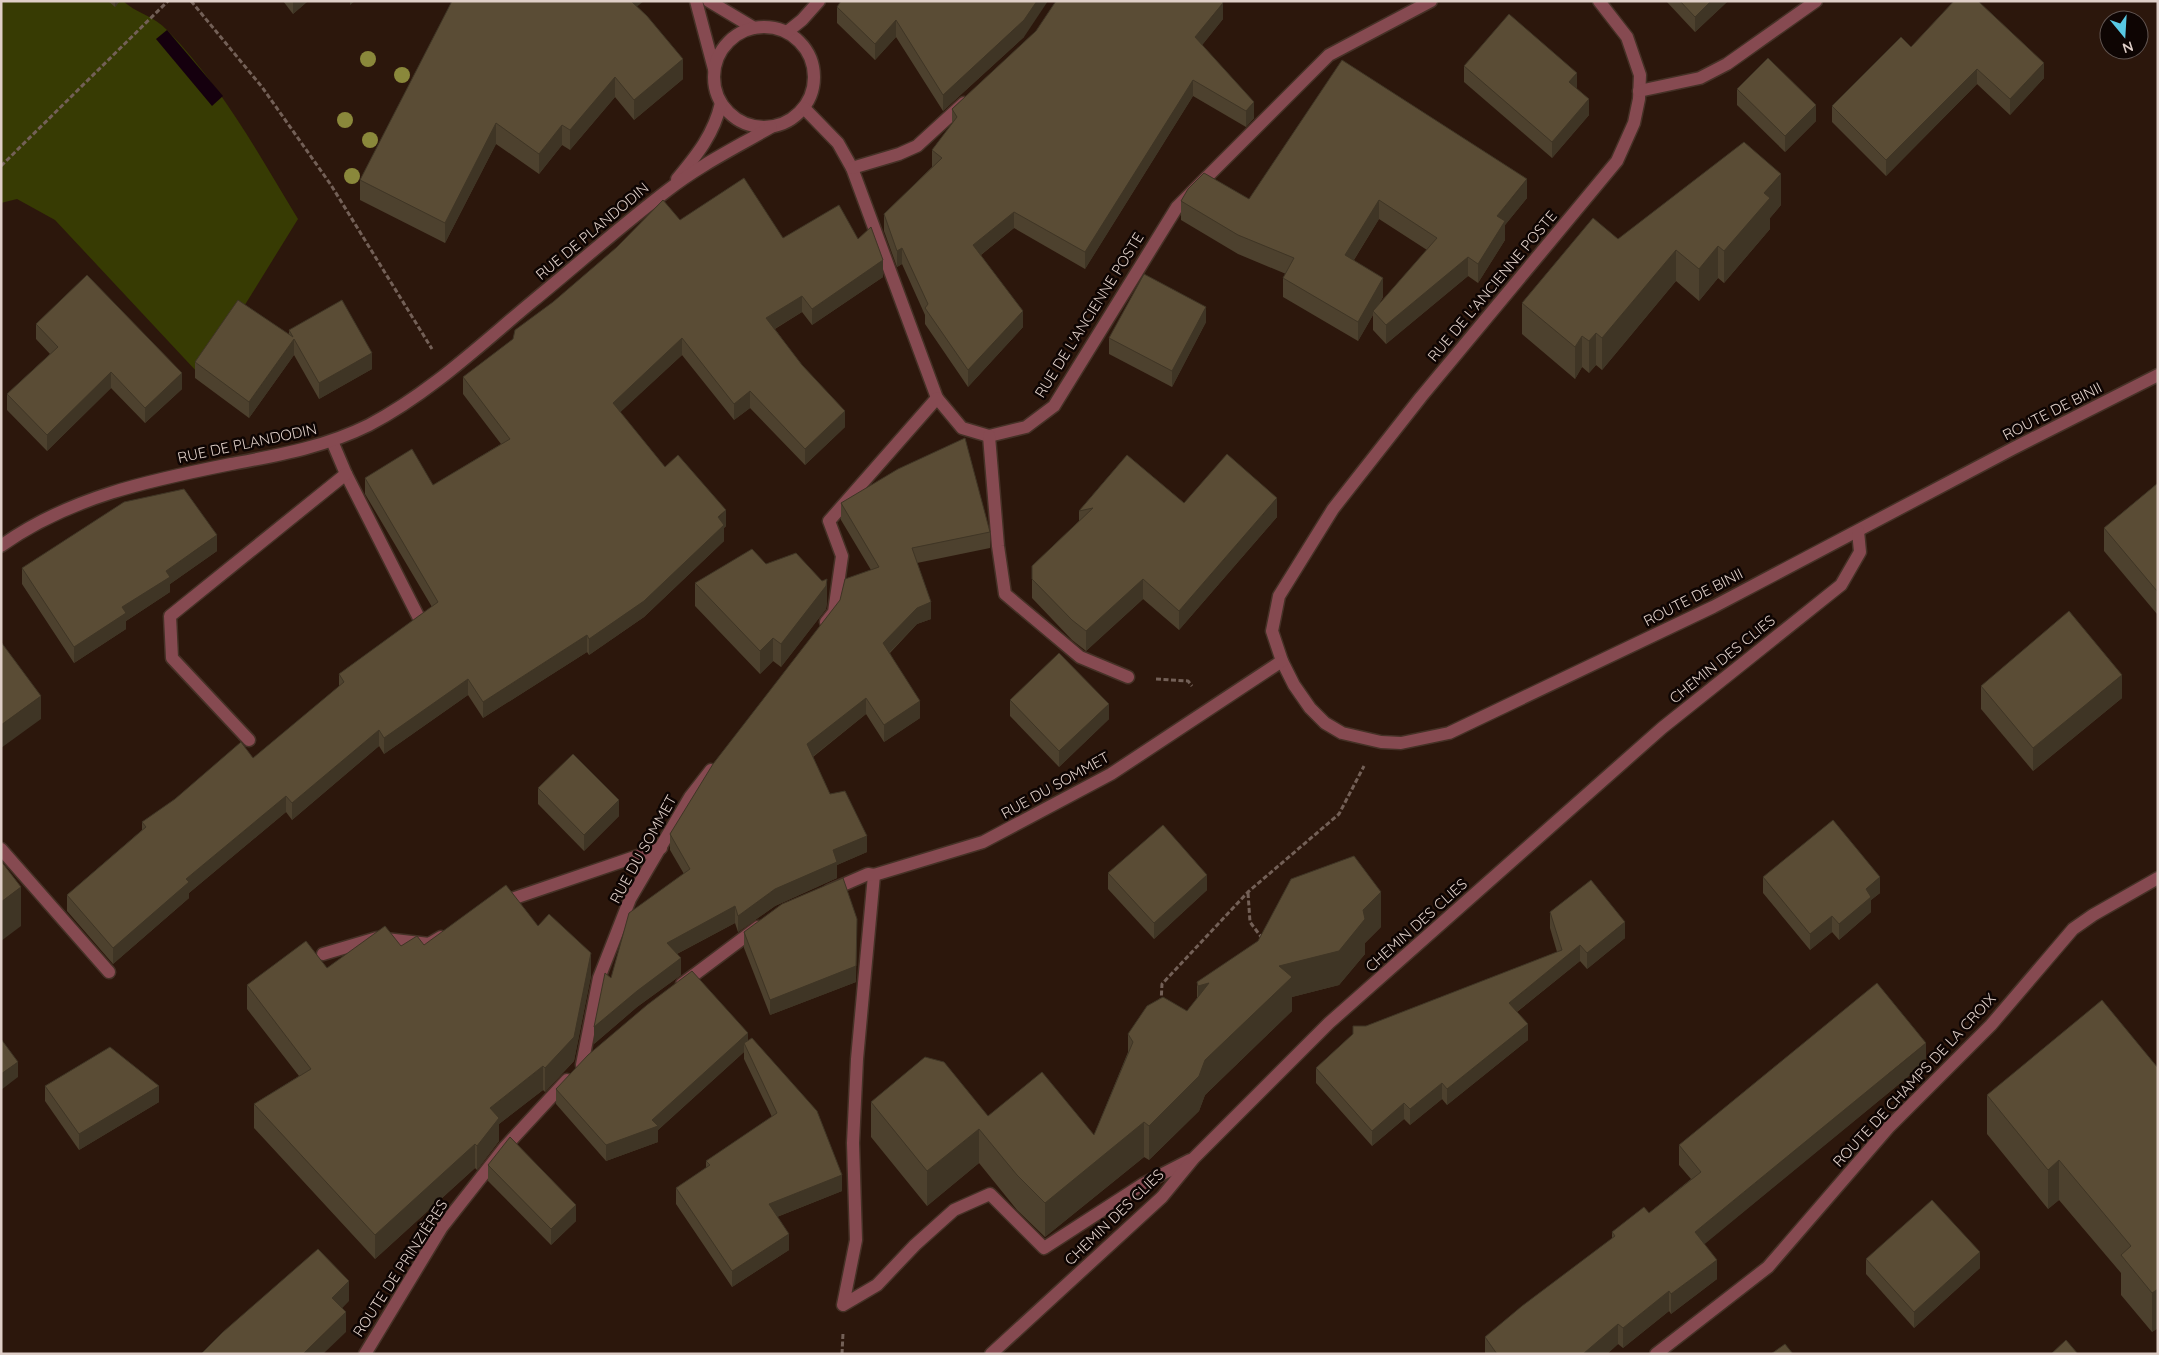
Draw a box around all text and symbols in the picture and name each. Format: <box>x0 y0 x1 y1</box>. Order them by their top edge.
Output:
north arrow <box>2099 10 2149 60</box>
text: N <box>2120 37 2136 58</box>
street label: RUE DE PLANDODIN <box>532 178 652 284</box>
street label: RUE DE L'ANCIENNE POSTE <box>1423 207 1561 365</box>
street label: RUE DE L'ANCIENNE POSTE <box>1030 229 1148 401</box>
street label: ROUTE DE BINII <box>1999 378 2105 444</box>
street label: RUE DE PLANDODIN <box>176 419 318 467</box>
street label: ROUTE DE BINII <box>1640 564 1746 630</box>
street label: CHEMIN DES CLIES <box>1665 611 1779 707</box>
street label: RUE DU SOMMET <box>997 747 1113 823</box>
street label: RUE DU SOMMET <box>605 791 681 907</box>
street label: CHEMIN DES CLIES <box>1361 874 1471 976</box>
street label: ROUTE DE CHAMPS DE LA CROIX <box>1828 989 2000 1171</box>
street label: CHEMIN DES CLIES <box>1060 1165 1168 1269</box>
street label: ROUTE DE PRINZIÈRES <box>349 1196 451 1340</box>

